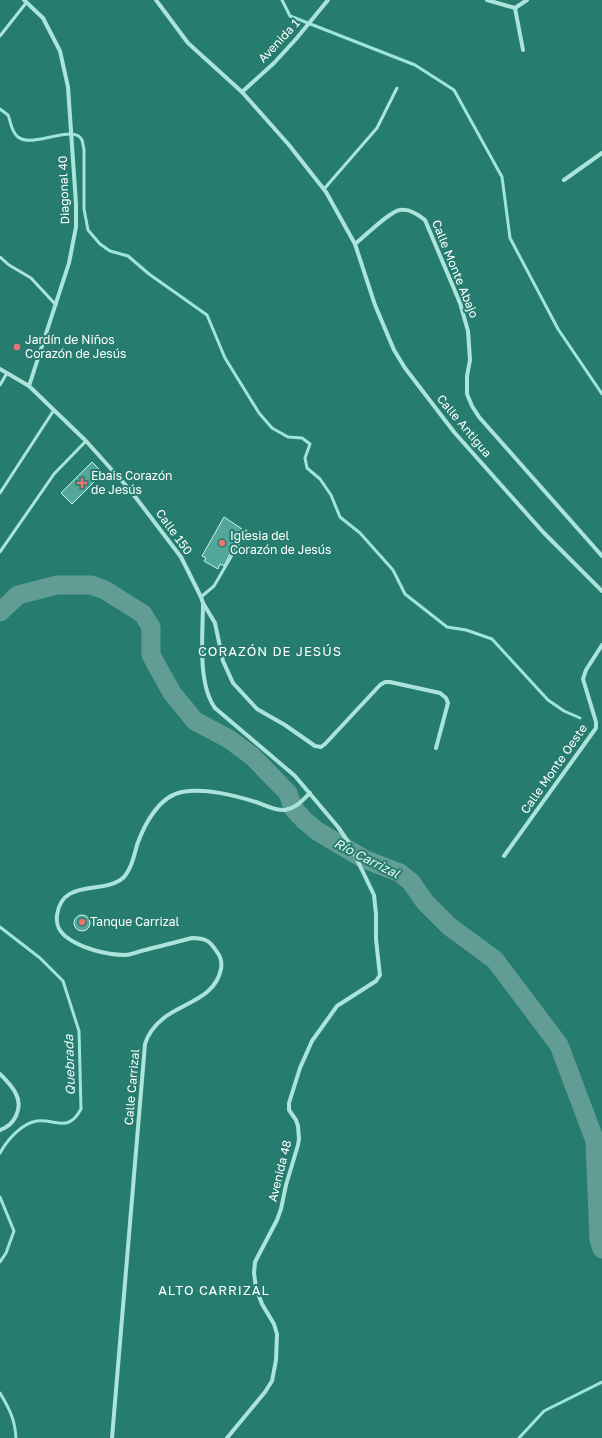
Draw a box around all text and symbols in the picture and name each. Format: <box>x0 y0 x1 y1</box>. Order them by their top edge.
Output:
street label: Avenida 1 <box>255 16 303 66</box>
street label: Diagonal 40 <box>55 155 72 225</box>
street label: Calle Monte Abajo <box>429 217 482 320</box>
place label: Jardín de Niños Corazón de Jesús <box>25 332 126 361</box>
marker: Jardín de Niños Corazón de Jesús <box>12 342 22 352</box>
street label: Calle Antigua <box>434 391 495 460</box>
place label: Ebais Corazón de Jesús <box>91 468 172 497</box>
marker: Ebais Corazón de Jesús <box>76 477 88 489</box>
street label: Calle 150 <box>153 506 196 557</box>
place label: Iglesia del Corazón de Jesús <box>230 528 331 557</box>
marker: Iglesia del Corazón de Jesús <box>217 538 227 548</box>
district label: CORAZÓN DE JESÚS <box>198 643 342 659</box>
street label: Calle Monte Oeste <box>517 721 590 816</box>
water label: Río Carrizal <box>332 835 403 882</box>
place label: Tanque Carrizal <box>90 914 180 929</box>
marker: Tanque Carrizal <box>77 917 87 927</box>
water label: Quebrada <box>60 1034 78 1096</box>
street label: Calle Carrizal <box>121 1048 142 1126</box>
street label: Avenida 48 <box>265 1138 294 1203</box>
district label: ALTO CARRIZAL <box>158 1282 270 1298</box>

